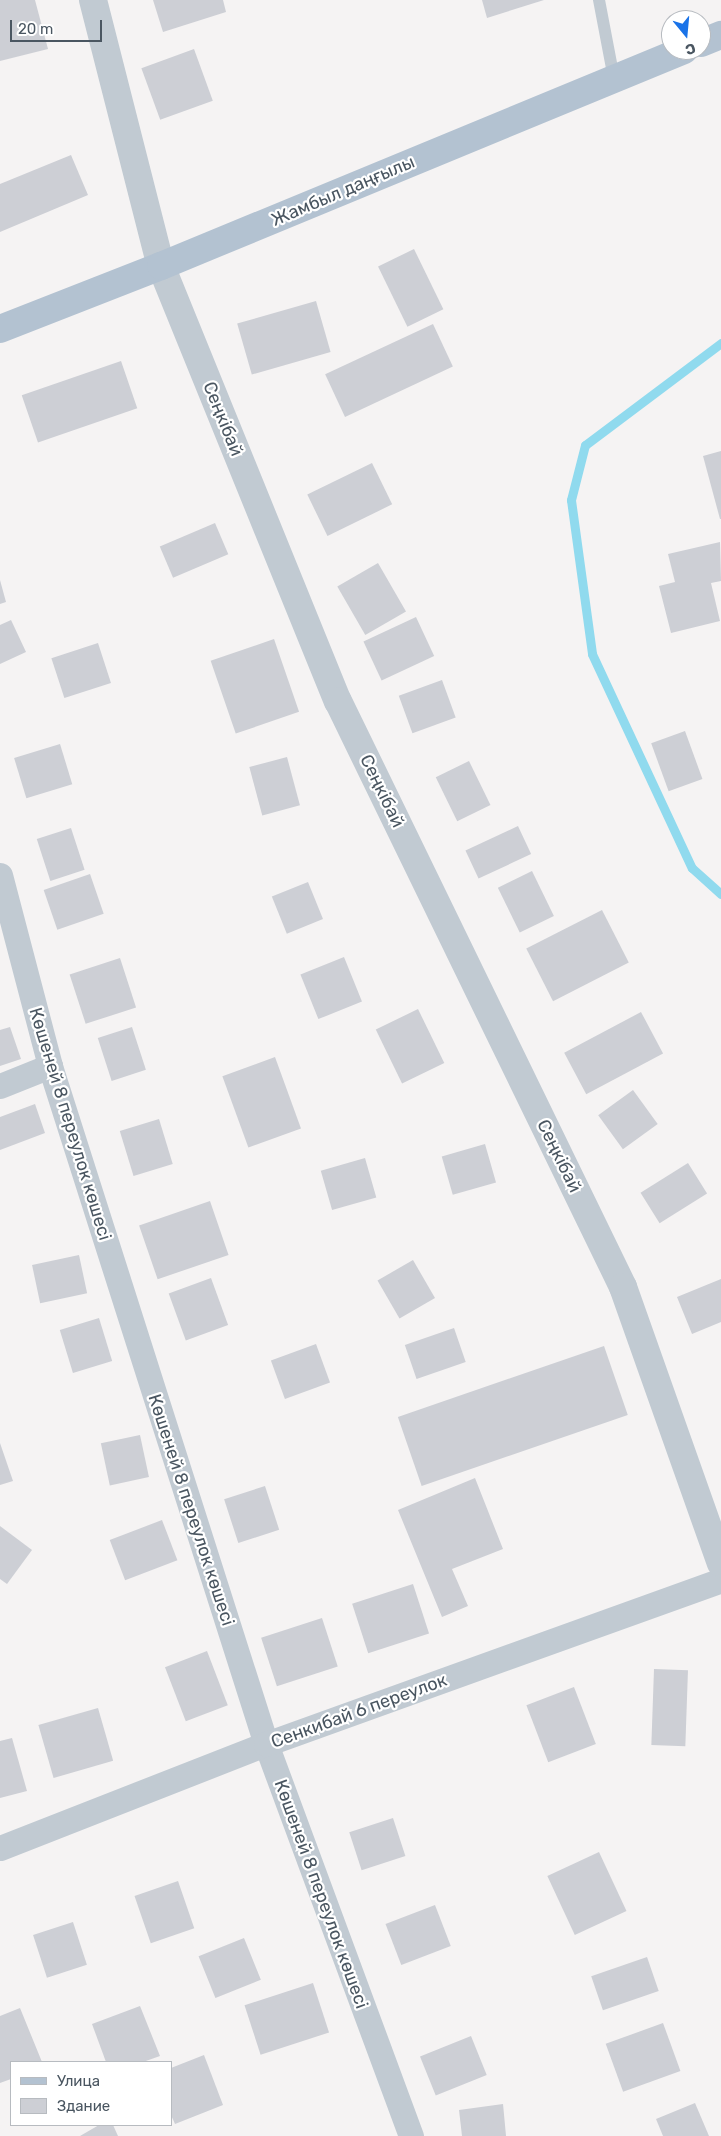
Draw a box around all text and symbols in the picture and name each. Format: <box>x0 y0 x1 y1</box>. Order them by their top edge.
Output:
scale bar <box>12 10 105 42</box>
north arrow <box>661 10 711 60</box>
text: 20 m <box>18 20 53 38</box>
text: С <box>683 39 697 58</box>
street label: Жамбыл даңғылы <box>268 151 418 231</box>
street label: Сеңкібай <box>198 379 248 459</box>
street label: Сеңкібай <box>355 751 409 831</box>
street label: Көшеней 8 переулок көшесі <box>24 1005 116 1243</box>
street label: Сеңкібай <box>532 1116 586 1196</box>
street label: Көшеней 8 переулок көшесі <box>143 1391 239 1629</box>
street label: Сенкибай 6 переулок <box>268 1669 450 1753</box>
street label: Көшеней 8 переулок көшесі <box>269 1777 373 2011</box>
legend <box>10 2061 172 2126</box>
text: Улица <box>57 2072 100 2090</box>
text: Здание <box>57 2097 110 2115</box>

